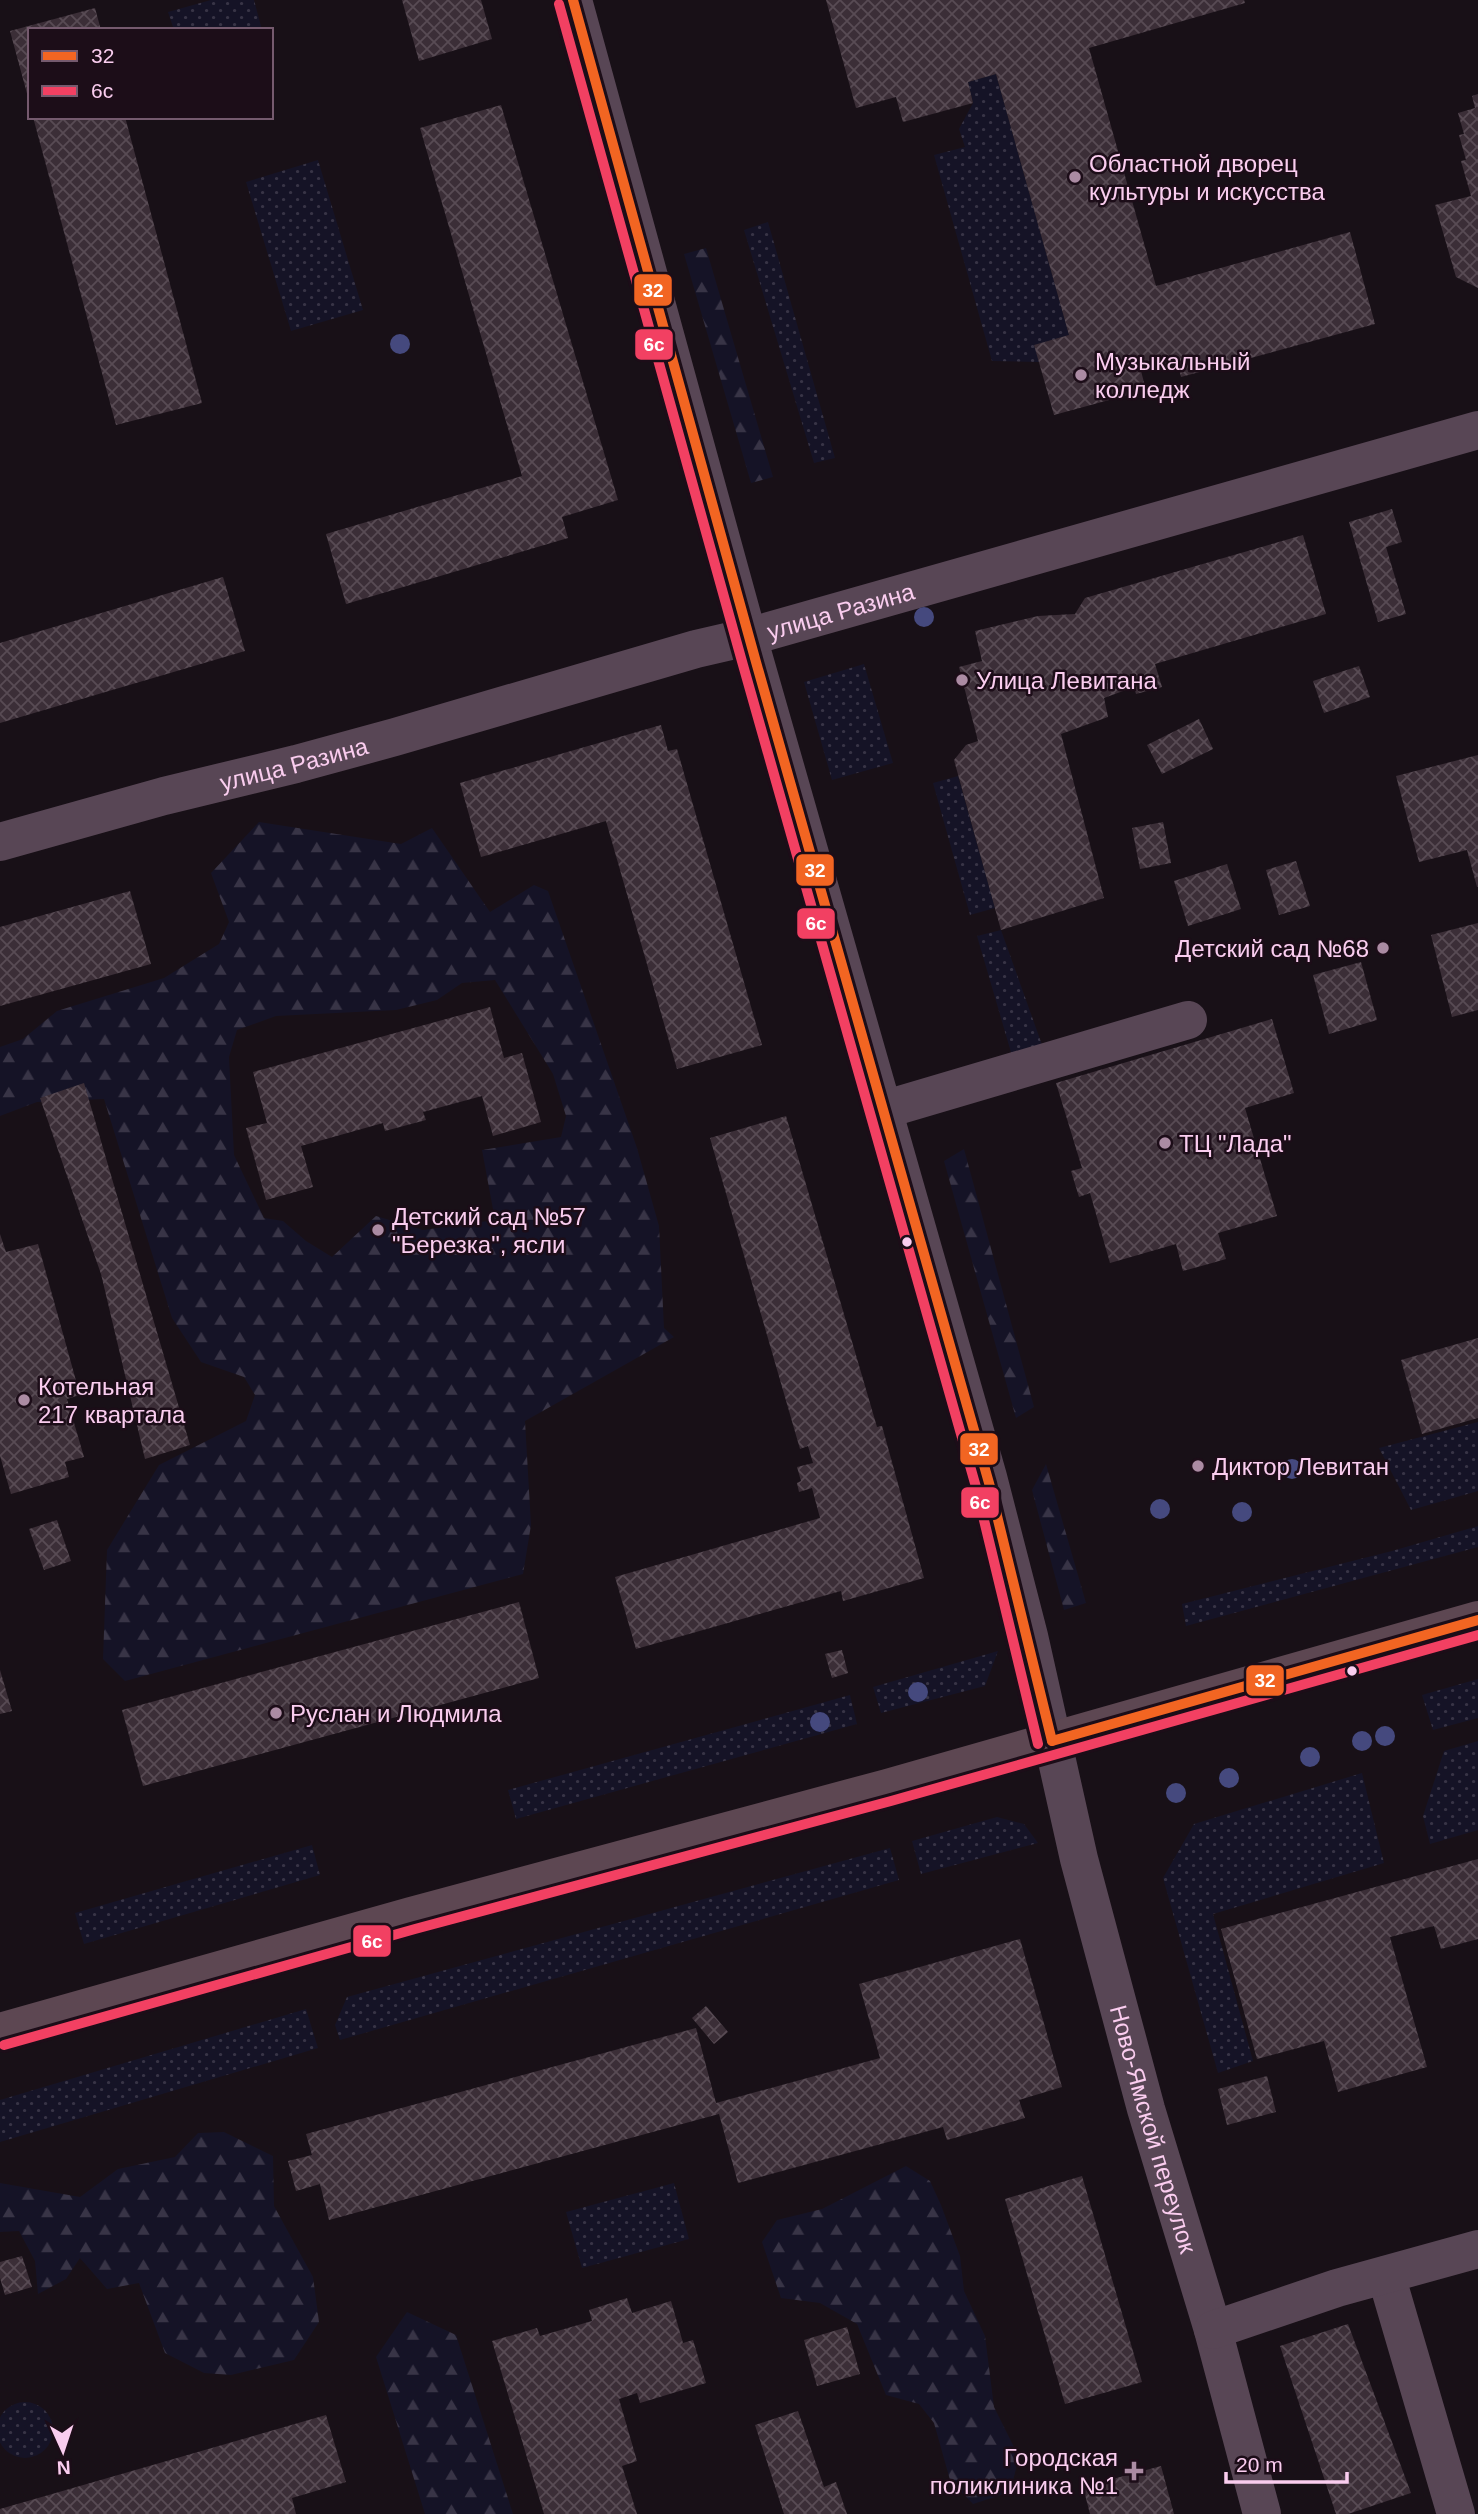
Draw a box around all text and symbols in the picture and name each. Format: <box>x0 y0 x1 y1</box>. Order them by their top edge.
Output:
legend <box>28 28 273 119</box>
text: 32 <box>91 44 114 67</box>
text: 6c <box>91 79 113 102</box>
place label: Областной дворец культуры и искусства <box>1089 150 1326 205</box>
marker: Областной дворец культуры и искусства <box>1067 169 1083 185</box>
line badge: 32 <box>633 273 673 307</box>
text: 32 <box>642 280 664 301</box>
line badge: 6c <box>634 328 674 361</box>
text: 6c <box>643 334 665 355</box>
place label: Музыкальный колледж <box>1095 348 1250 403</box>
marker: Музыкальный колледж <box>1073 367 1089 383</box>
street label: улица Разина <box>764 577 918 644</box>
place label: Улица Левитана <box>976 667 1157 694</box>
marker: Улица Левитана <box>954 672 970 688</box>
street label: улица Разина <box>217 731 371 796</box>
line badge: 32 <box>795 853 835 887</box>
text: 32 <box>804 860 826 881</box>
line badge: 6c <box>796 907 836 940</box>
text: 6c <box>805 913 827 934</box>
place label: Детский сад №68 <box>1175 935 1369 962</box>
marker: Детский сад №68 <box>1375 940 1391 956</box>
place label: ТЦ "Лада" <box>1179 1130 1292 1157</box>
marker: ТЦ "Лада" <box>1157 1135 1173 1151</box>
place label: Детский сад №57 "Березка", ясли <box>392 1203 586 1258</box>
marker: Детский сад №57 "Березка", ясли <box>370 1222 386 1238</box>
unlabelled marker <box>900 1235 914 1249</box>
place label: Котельная 217 квартала <box>38 1373 186 1428</box>
marker: Котельная 217 квартала <box>16 1392 32 1408</box>
line badge: 32 <box>959 1432 999 1466</box>
text: 32 <box>968 1439 990 1460</box>
place label: Диктор Левитан <box>1212 1453 1389 1480</box>
marker: Диктор Левитан <box>1190 1458 1206 1474</box>
line badge: 6c <box>960 1486 1000 1519</box>
text: 6c <box>969 1492 991 1513</box>
line badge: 32 <box>1245 1664 1285 1697</box>
unlabelled marker <box>1345 1664 1359 1678</box>
text: 32 <box>1254 1670 1276 1691</box>
place label: Руслан и Людмила <box>290 1700 502 1727</box>
marker: Руслан и Людмила <box>268 1705 284 1721</box>
line badge: 6c <box>352 1924 392 1958</box>
text: 6c <box>361 1931 383 1952</box>
street label: Ново-Ямской переулок <box>1105 2002 1203 2257</box>
north arrow <box>28 2416 98 2486</box>
scale bar <box>1226 2440 1347 2484</box>
place label: Городская поликлиника №1 <box>930 2444 1118 2499</box>
text: 20 m <box>1236 2453 1283 2476</box>
text: N <box>56 2457 71 2478</box>
marker: Городская поликлиника №1 <box>1124 2461 1144 2481</box>

